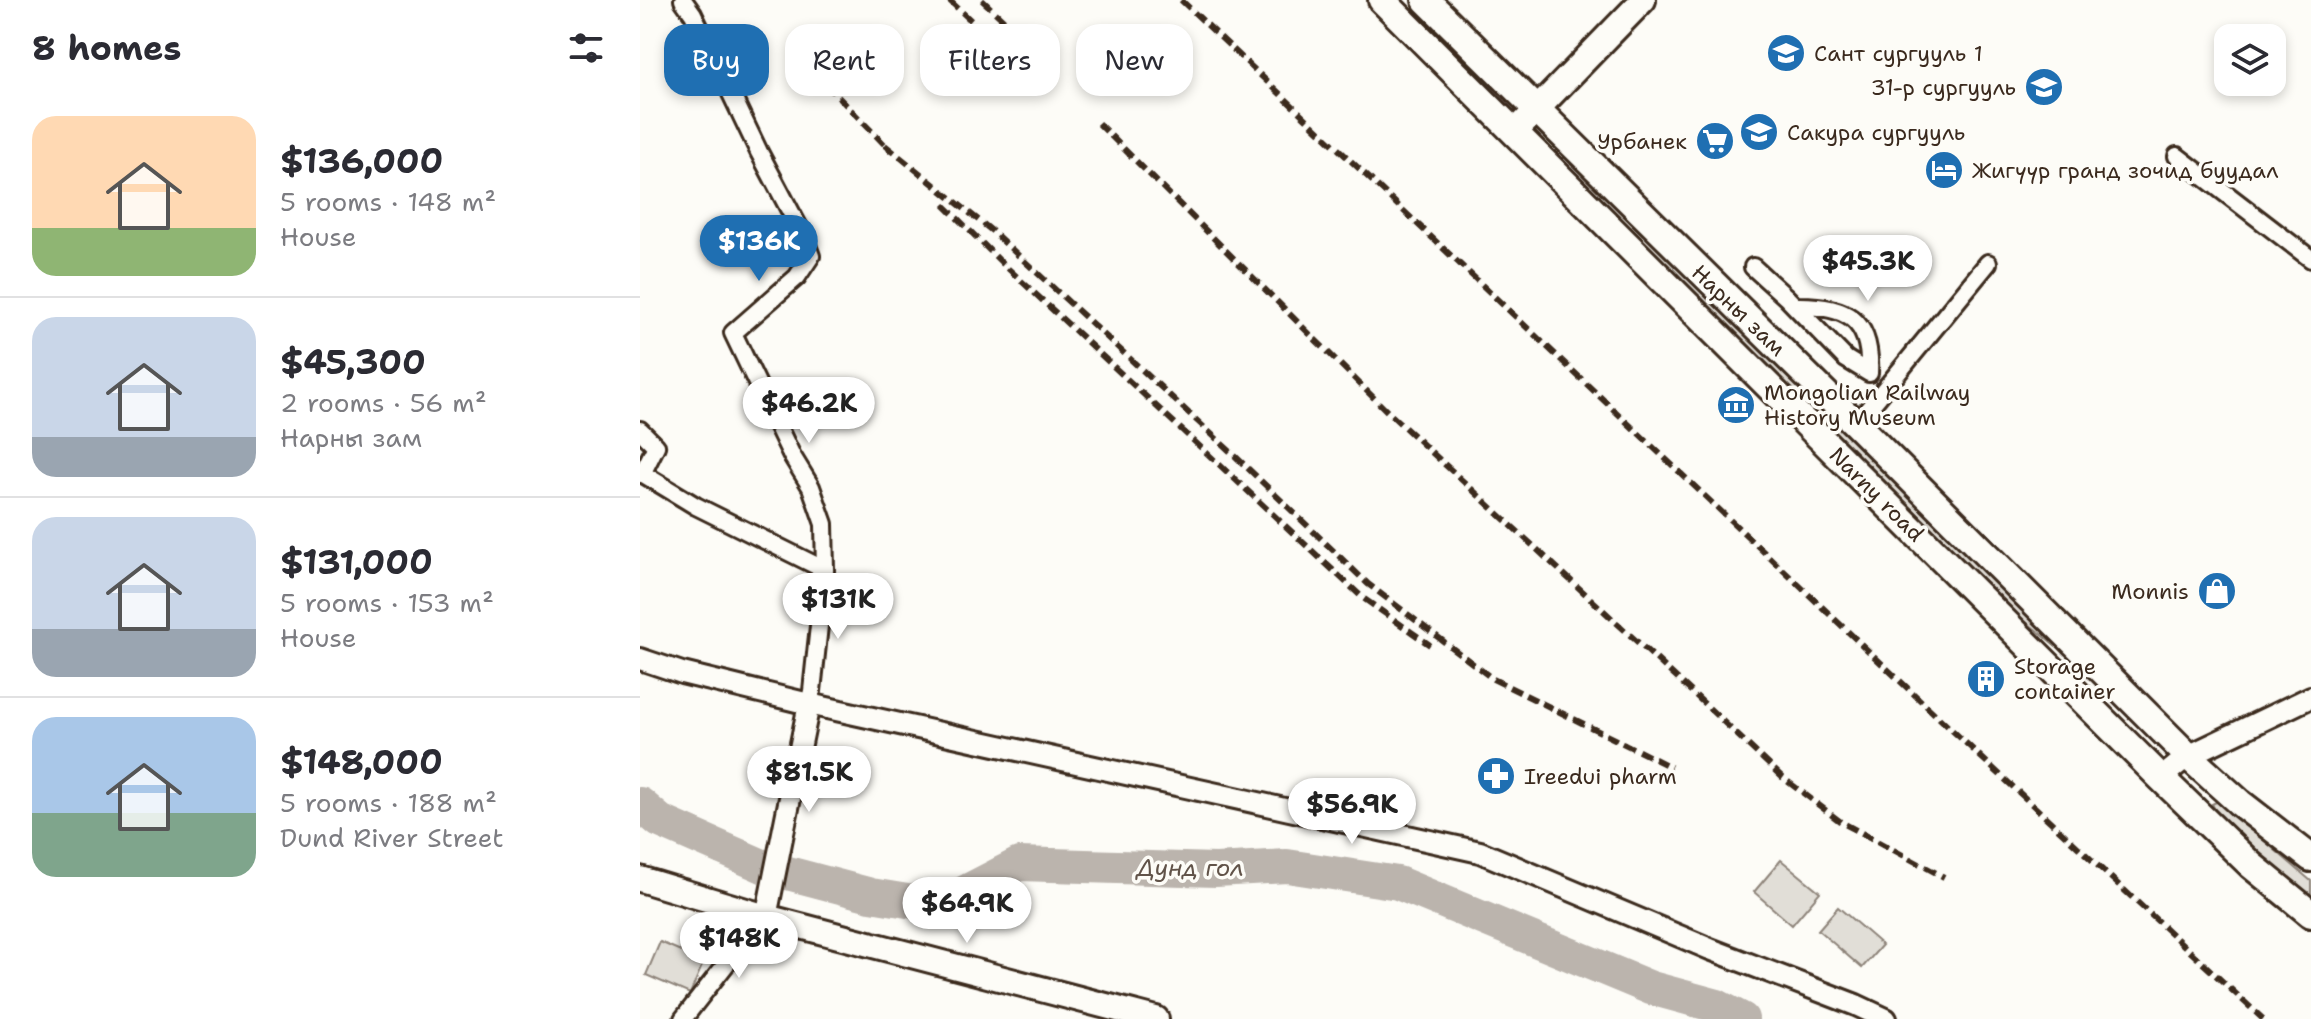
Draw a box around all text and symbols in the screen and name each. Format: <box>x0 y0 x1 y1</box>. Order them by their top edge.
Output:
chip: Buy <box>664 24 769 96</box>
chip: Rent <box>785 24 904 96</box>
chip: Filters <box>920 24 1060 96</box>
chip: New <box>1076 24 1193 96</box>
map controls <box>2214 24 2286 96</box>
button: layers <box>2214 24 2286 96</box>
text: 8 homes <box>32 25 181 71</box>
icon: filters <box>564 26 608 70</box>
school or university icon: Сант сургууль 1 <box>1765 32 1807 74</box>
place label: Сант сургууль 1 <box>1814 39 1983 68</box>
school or university icon: 31-р сургууль <box>2023 66 2065 108</box>
place label: 31-р сургууль <box>1871 73 2016 102</box>
school or university icon: Сакура сургууль <box>1738 111 1780 153</box>
place label: Сакура сургууль <box>1787 118 1965 147</box>
supermarket icon: Урбанек <box>1694 120 1736 162</box>
place label: Урбанек <box>1597 127 1687 156</box>
text: $136,000 <box>280 138 443 184</box>
icon: home <box>96 148 192 244</box>
hotel icon: Жигүүр гранд зочид буудал <box>1923 149 1965 191</box>
place label: Жигүүр гранд зочид буудал <box>1972 156 2278 185</box>
text: 5 rooms · 148 m² <box>280 184 496 219</box>
pin: $136K <box>703 215 815 283</box>
text: House <box>280 219 356 254</box>
text: $136K <box>718 223 800 258</box>
pin: $45.3K <box>1803 235 1933 303</box>
text: $45.3K <box>1821 243 1915 278</box>
street label: Нарны зам <box>1685 258 1792 363</box>
text: $45,300 <box>280 339 426 385</box>
icon: home <box>96 349 192 445</box>
pin: $46.2K <box>744 377 874 445</box>
place label: Mongolian Railway History Museum <box>1764 378 1971 432</box>
museum icon: Mongolian Railway History Museum <box>1715 384 1757 426</box>
text: 2 rooms · 56 m² <box>280 385 487 420</box>
text: $46.2K <box>761 385 857 420</box>
text: Нарны зам <box>280 420 422 455</box>
street label: Narny road <box>1823 441 1930 548</box>
text: $131,000 <box>280 539 433 585</box>
icon: home <box>96 549 192 645</box>
shop icon: Monnis <box>2196 570 2238 612</box>
pin: $131K <box>782 573 894 641</box>
place label: Monnis <box>2111 577 2189 606</box>
text: $131K <box>801 581 875 616</box>
text: 5 rooms · 153 m² <box>280 585 494 620</box>
text: House <box>280 620 356 655</box>
place label: Storage container <box>2014 652 2116 706</box>
building icon: Storage container <box>1965 658 2007 700</box>
text: $148,000 <box>280 739 443 785</box>
pin: $81.5K <box>744 746 874 814</box>
icon: home <box>96 749 192 845</box>
text: $81.5K <box>765 754 853 789</box>
pharmacy icon: Ireedui pharm <box>1475 755 1517 797</box>
place label: Ireedui pharm <box>1524 762 1677 791</box>
pin: $56.9K <box>1287 778 1417 846</box>
text: 5 rooms · 188 m² <box>280 785 497 820</box>
text: $56.9K <box>1306 786 1398 821</box>
text: Dund River Street <box>280 820 504 855</box>
water label: Дунд гол <box>1134 852 1244 884</box>
pin: $64.9K <box>902 877 1032 945</box>
text: $64.9K <box>921 885 1013 920</box>
pin: $148K <box>683 912 795 980</box>
text: $148K <box>698 920 780 955</box>

